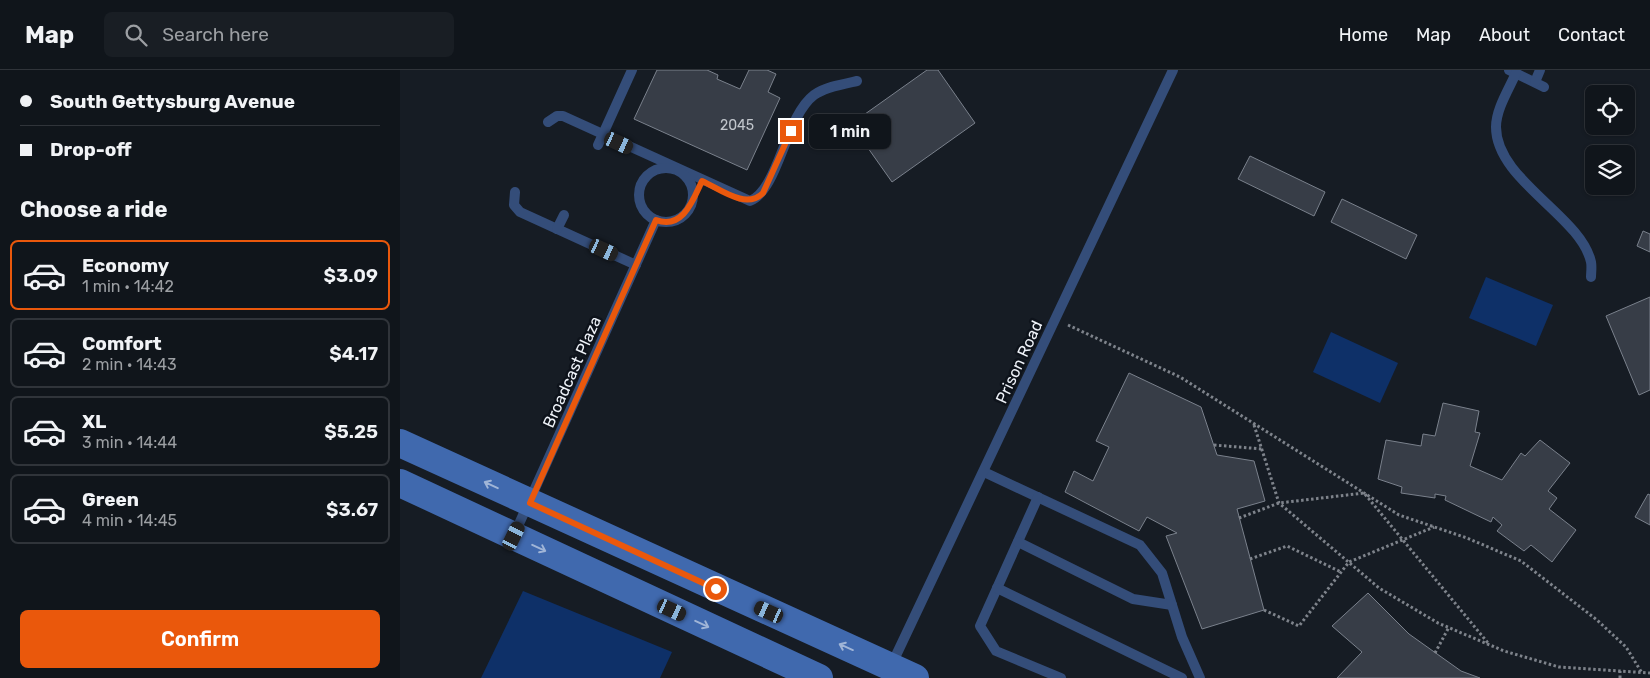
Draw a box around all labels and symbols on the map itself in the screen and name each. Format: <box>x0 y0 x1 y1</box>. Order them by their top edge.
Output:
callout: 1 min <box>808 114 891 148</box>
house number: 2045 <box>720 117 754 134</box>
route end <box>780 120 802 142</box>
car <box>602 130 635 156</box>
car <box>587 237 620 263</box>
street label: Broadcast Plaza <box>539 313 605 431</box>
street label: Prison Road <box>992 318 1046 406</box>
one-way arrow <box>484 480 499 489</box>
car <box>500 519 527 553</box>
one-way arrow <box>531 544 546 553</box>
route start <box>705 578 727 600</box>
car <box>655 597 688 623</box>
car <box>752 599 785 625</box>
one-way arrow <box>695 619 710 629</box>
one-way arrow <box>839 641 854 651</box>

